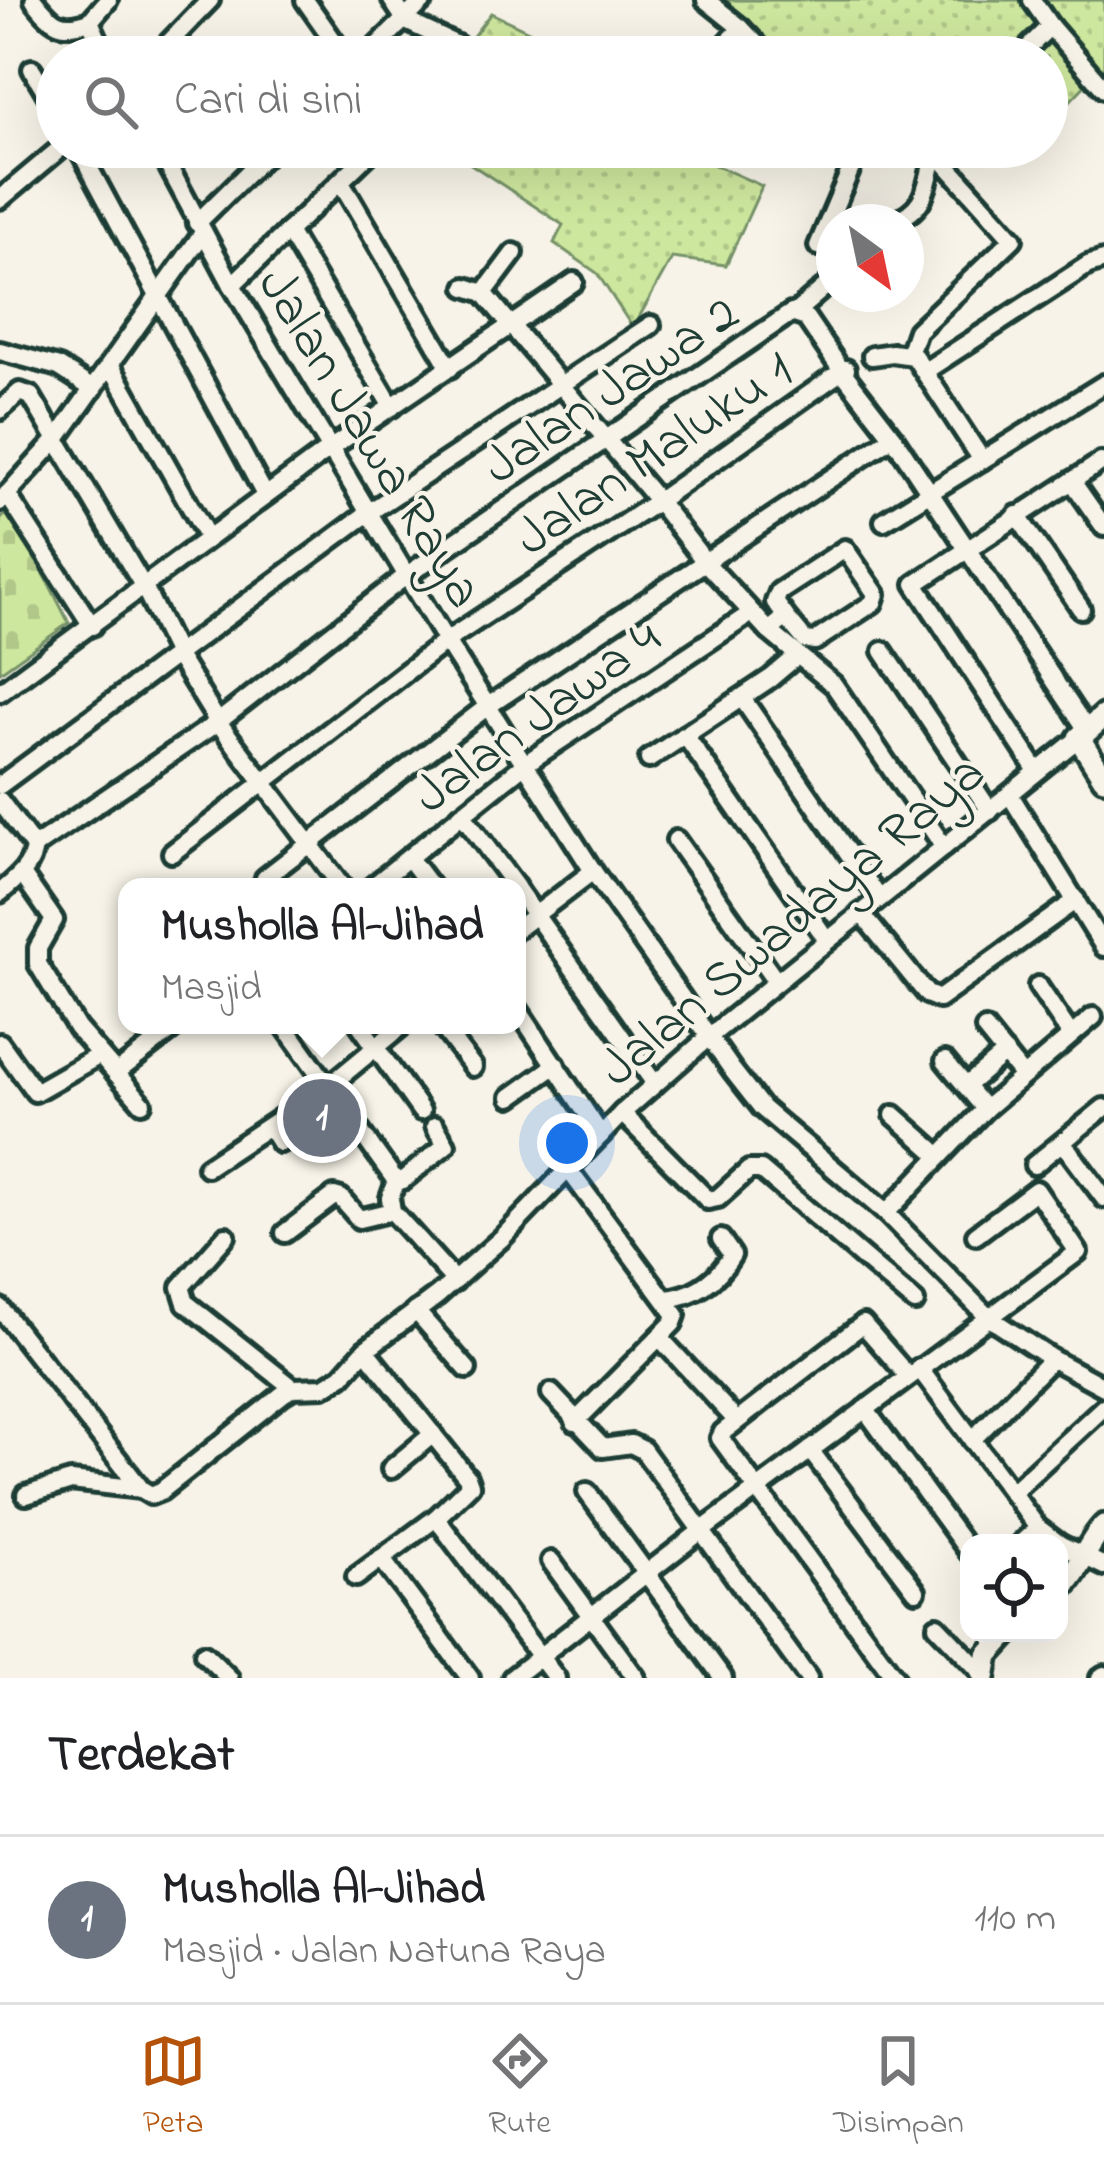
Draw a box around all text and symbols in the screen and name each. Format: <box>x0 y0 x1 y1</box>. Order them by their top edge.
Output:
search box <box>36 36 1068 168</box>
icon: search <box>78 69 144 135</box>
text: Cari di sini <box>174 69 362 135</box>
north arrow <box>816 204 924 312</box>
street label: Jalan Jawa Raya <box>235 254 501 624</box>
street label: Jalan Jawa 2 <box>469 277 756 507</box>
street label: Jalan Maluku 1 <box>501 334 810 578</box>
street label: Jalan Jawa 4 <box>398 602 679 836</box>
street label: Jalan Swadaya Raya <box>584 737 1004 1108</box>
popup <box>118 878 526 1034</box>
text: Musholla Al-Jihad <box>160 895 484 961</box>
text: Masjid <box>160 961 262 1018</box>
pin: 1 <box>283 1073 361 1163</box>
your location <box>537 1113 597 1173</box>
map controls <box>960 1534 1068 1642</box>
button: locate <box>960 1534 1068 1642</box>
text: Terdekat <box>48 1719 234 1794</box>
text: Musholla Al-Jihad <box>162 1858 485 1924</box>
text: 1 <box>81 1891 93 1948</box>
text: 110 m <box>974 1891 1056 1948</box>
text: Masjid · Jalan Natuna Raya <box>162 1924 606 1981</box>
tab: Peta <box>140 2028 206 2148</box>
tab: Rute <box>487 2028 553 2148</box>
tab: Disimpan <box>833 2028 964 2148</box>

